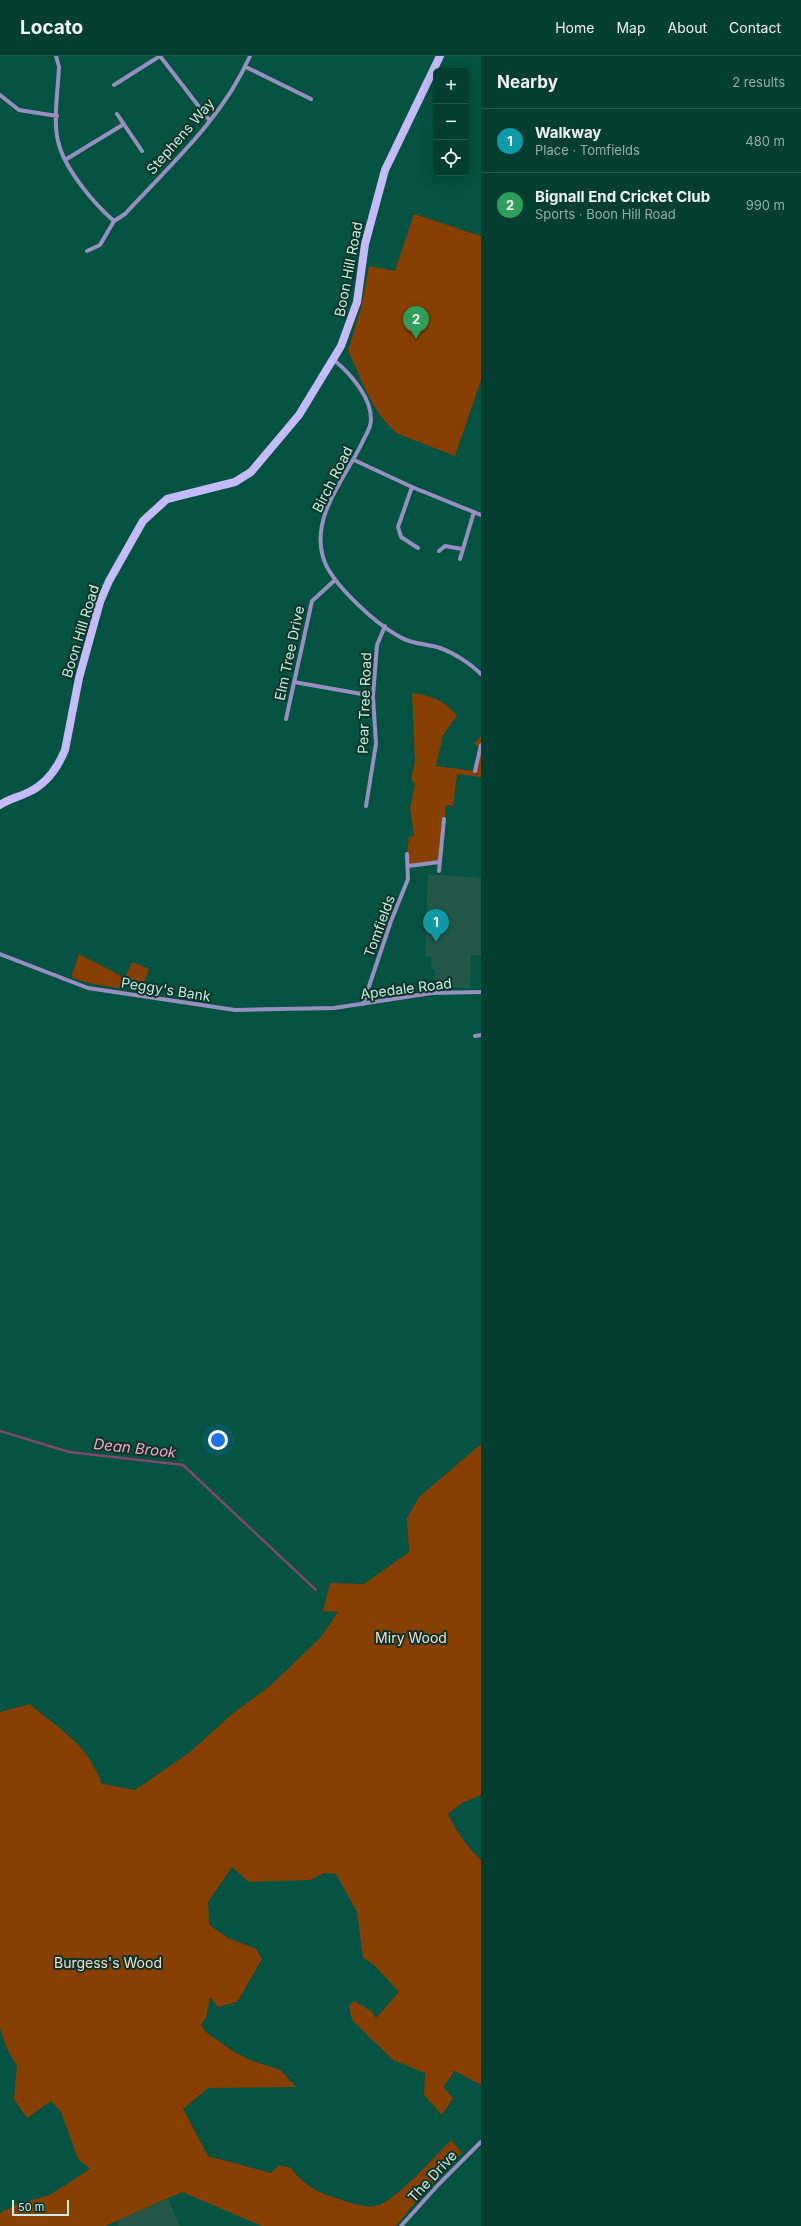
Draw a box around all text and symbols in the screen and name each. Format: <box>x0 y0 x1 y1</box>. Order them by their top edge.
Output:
text: Locato <box>20 16 83 39</box>
text: Home <box>555 19 594 36</box>
text: Map <box>616 19 646 36</box>
text: About <box>668 19 707 36</box>
text: Contact <box>729 19 781 36</box>
map controls <box>433 68 469 176</box>
button: + <box>433 68 469 104</box>
text: Nearby <box>497 72 558 92</box>
text: 2 results <box>732 74 785 90</box>
street label: Stephens Way <box>142 95 218 177</box>
button: − <box>433 104 469 140</box>
text: Walkway <box>535 123 601 142</box>
text: 1 <box>507 133 513 149</box>
text: 480 m <box>745 133 785 149</box>
button: locate <box>433 140 469 176</box>
text: Place · Tomfields <box>535 142 640 158</box>
text: Bignall End Cricket Club <box>535 187 710 206</box>
text: 2 <box>506 197 514 213</box>
text: 990 m <box>746 197 785 213</box>
text: Sports · Boon Hill Road <box>535 206 676 222</box>
street label: Boon Hill Road <box>330 220 366 318</box>
pin: 2 <box>403 306 429 339</box>
street label: Birch Road <box>308 443 356 515</box>
street label: Boon Hill Road <box>58 582 102 680</box>
street label: Elm Tree Drive <box>271 604 307 702</box>
street label: Pear Tree Road <box>354 652 374 754</box>
street label: Tomfields <box>360 893 398 959</box>
pin: 1 <box>423 909 449 942</box>
street label: Peggy's Bank <box>120 974 212 1005</box>
street label: Apedale Road <box>359 974 453 1002</box>
your location <box>208 1430 228 1450</box>
water label: Dean Brook <box>93 1434 178 1462</box>
park label: Miry Wood <box>375 1629 447 1646</box>
park label: Burgess's Wood <box>54 1954 162 1971</box>
street label: The Drive <box>404 2147 460 2205</box>
scale bar <box>12 2198 69 2217</box>
text: 50 m <box>18 2200 44 2214</box>

